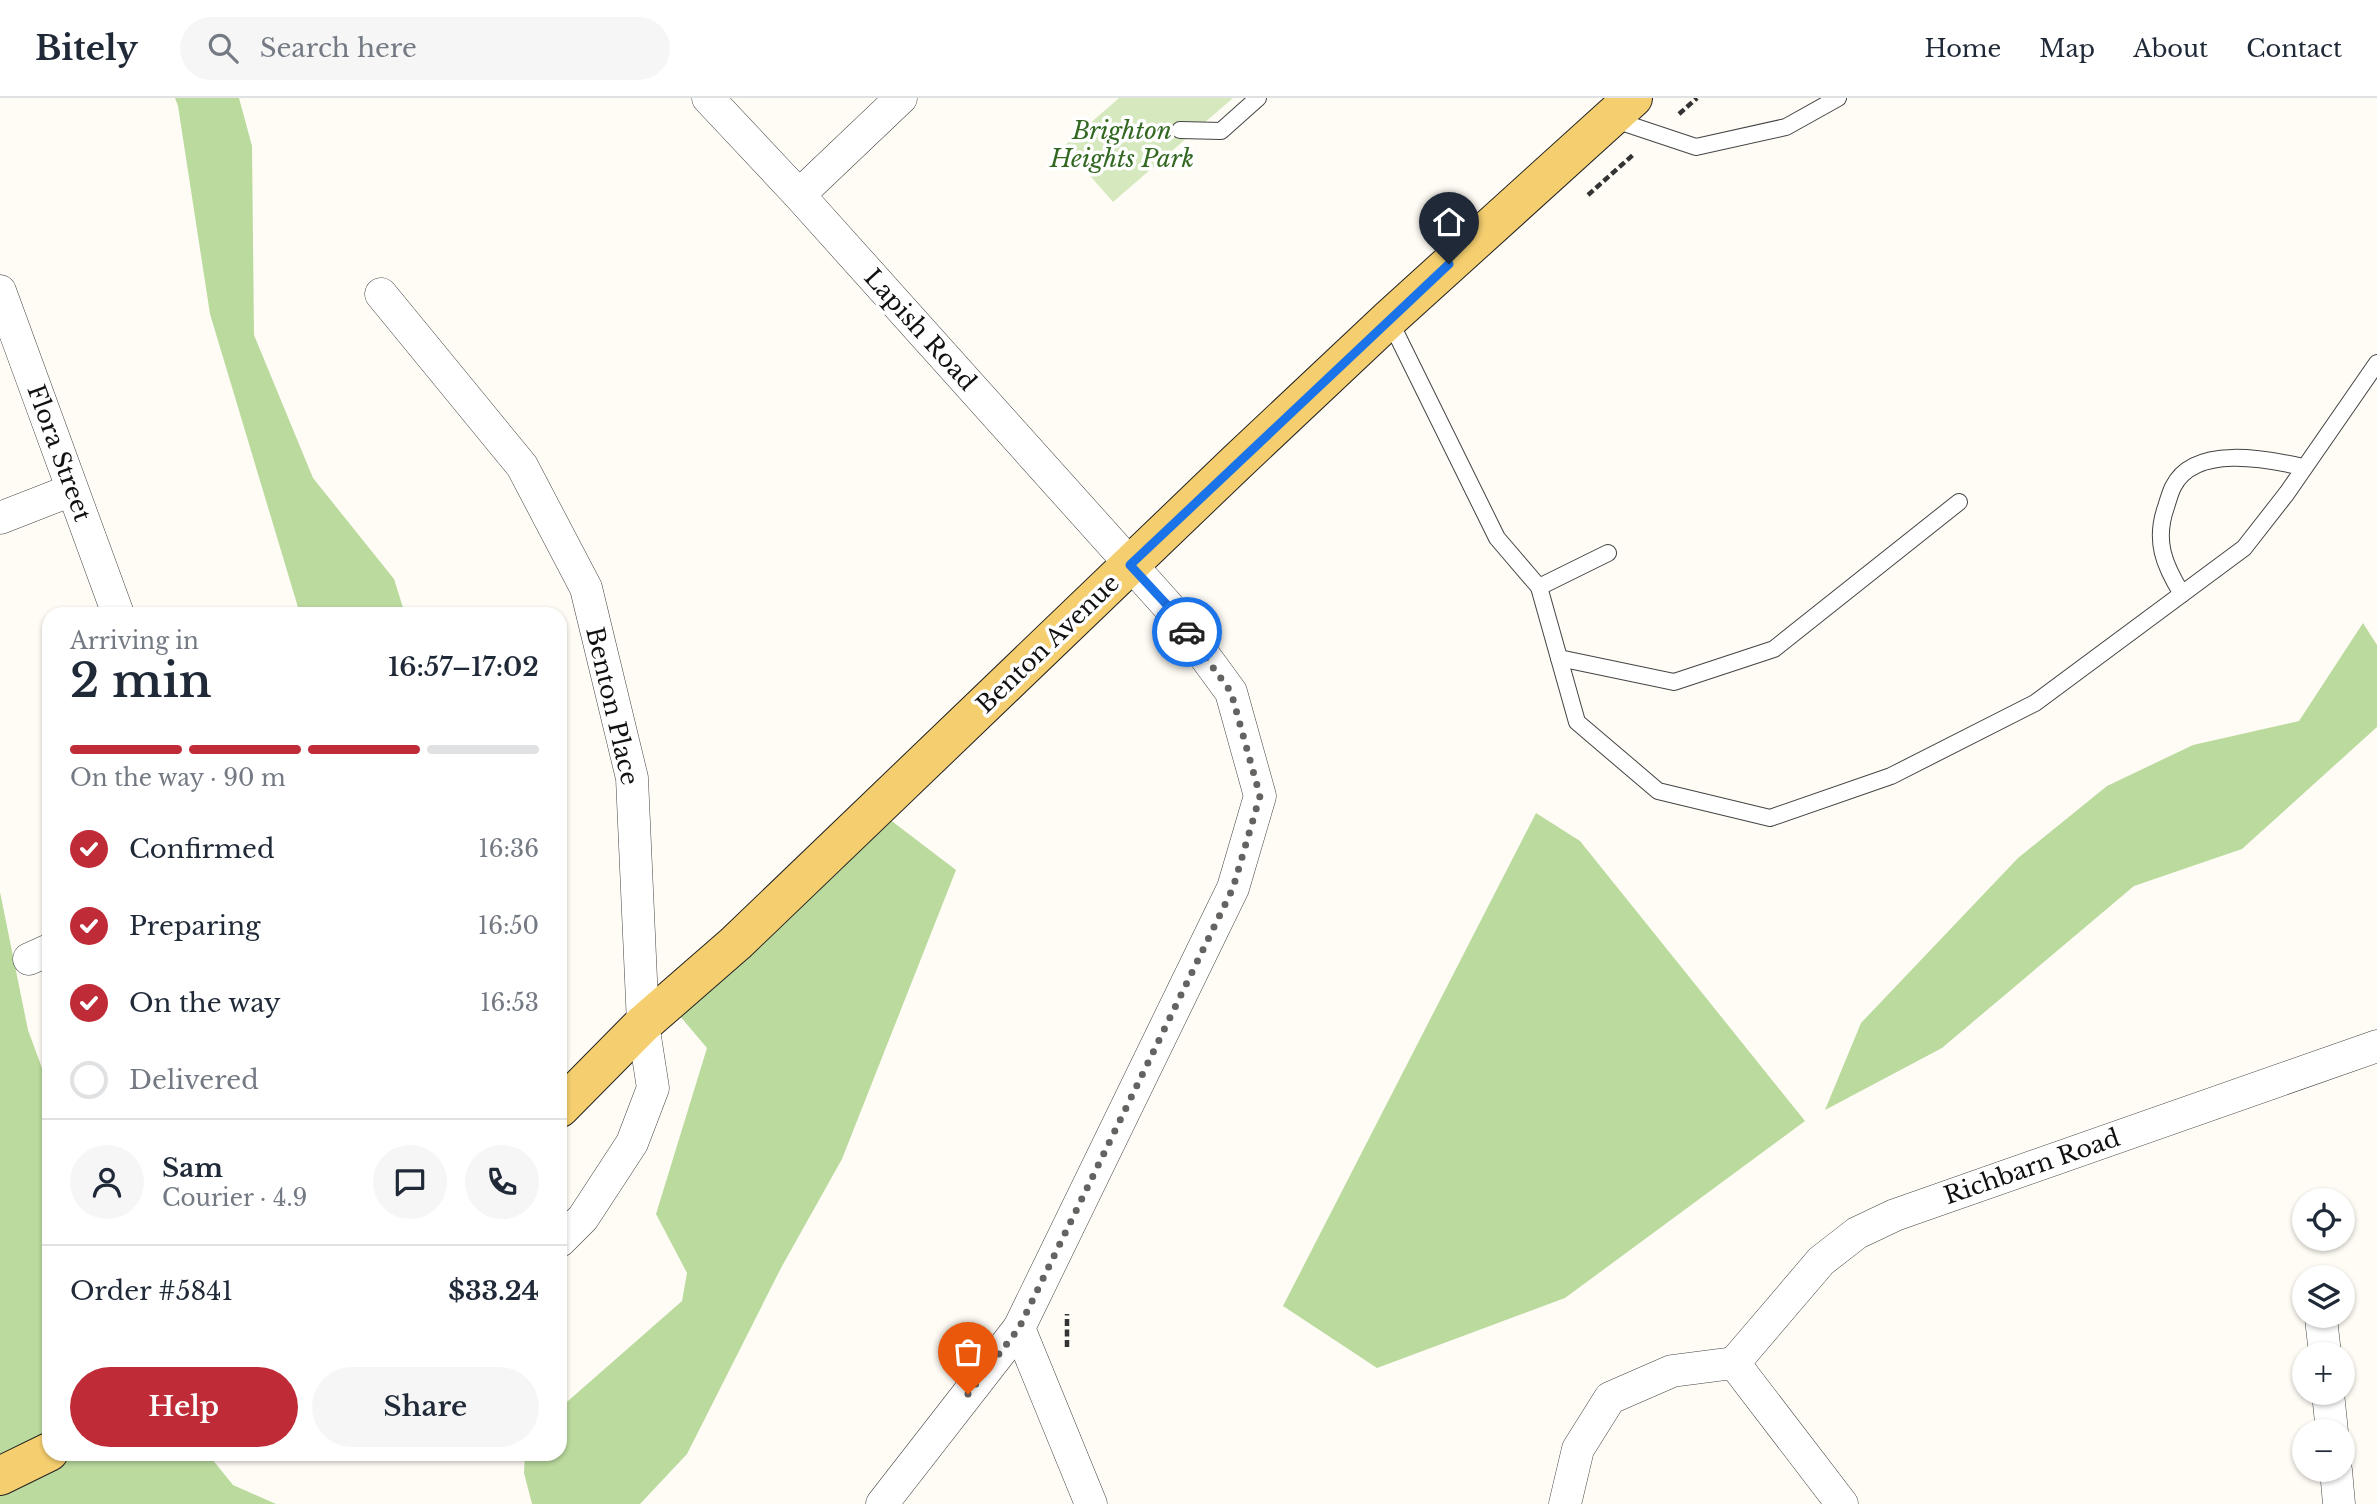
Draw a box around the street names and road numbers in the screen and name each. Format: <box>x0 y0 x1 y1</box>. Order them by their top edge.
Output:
street label: Lapish Road <box>858 263 982 396</box>
street label: Flora Street <box>21 381 98 525</box>
street label: Benton Avenue <box>970 568 1125 719</box>
street label: Benton Place <box>580 624 645 788</box>
street label: Richbarn Road <box>1940 1123 2124 1210</box>

